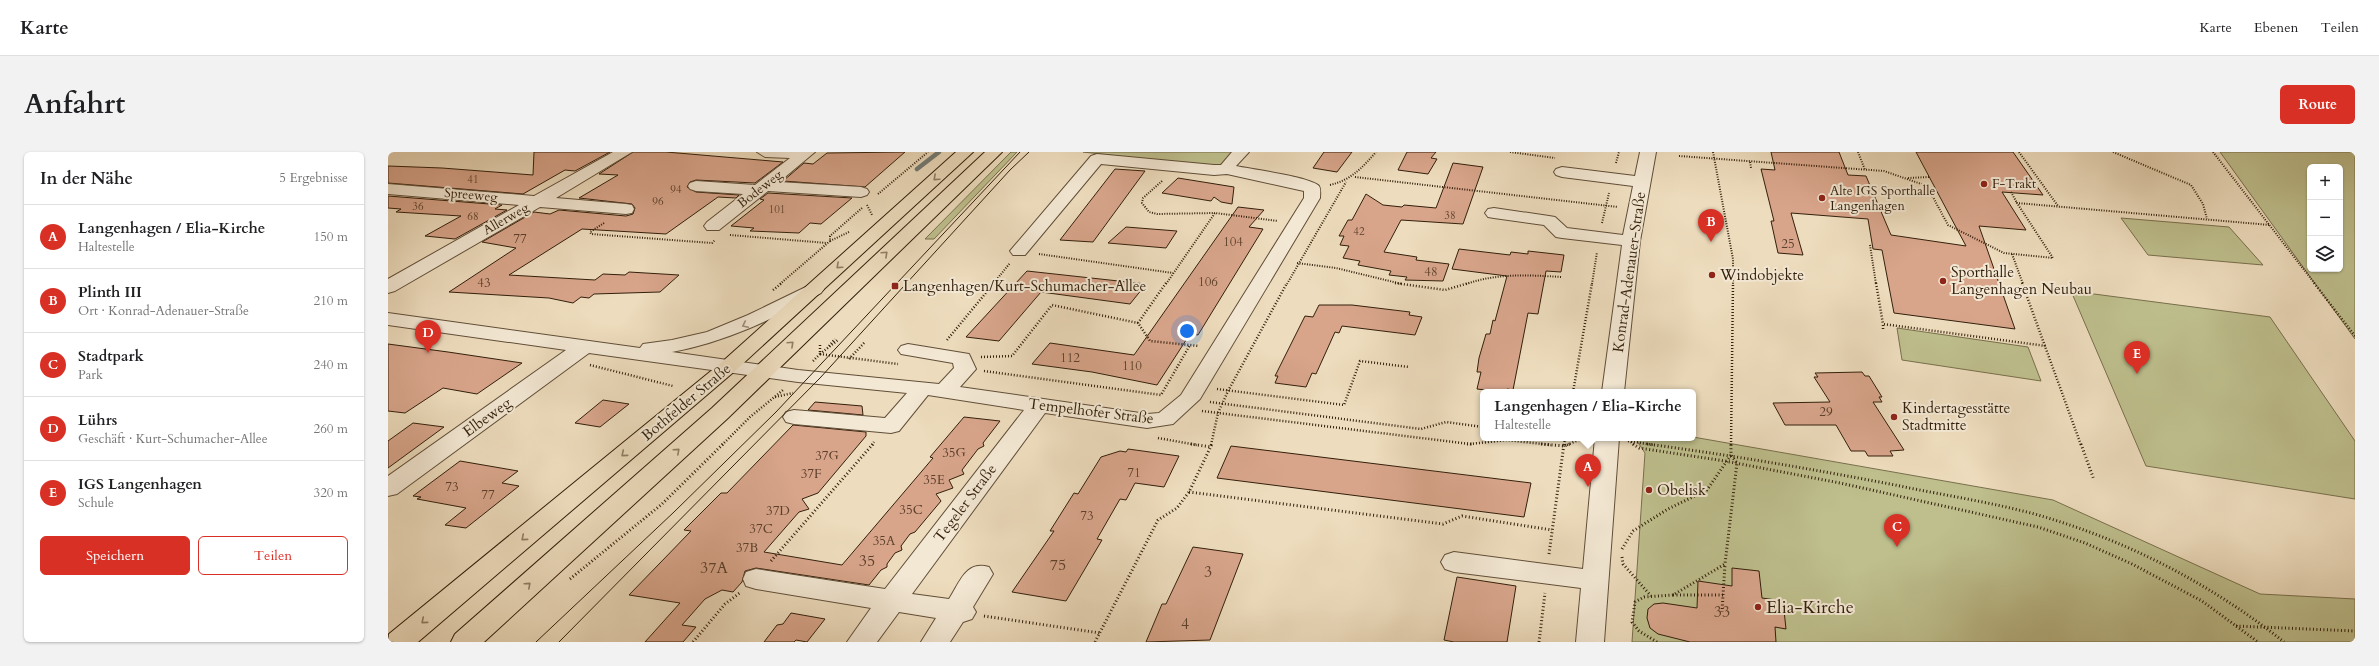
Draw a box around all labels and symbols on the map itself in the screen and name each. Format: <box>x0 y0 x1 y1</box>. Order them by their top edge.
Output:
street label: Bodeweg <box>734 165 787 212</box>
house number: 41 <box>467 172 479 187</box>
one-way arrow <box>933 174 941 181</box>
place label: F-Trakt <box>1992 175 2036 193</box>
marker: F-Trakt <box>1979 179 1989 189</box>
house number: 94 <box>670 182 682 197</box>
place label: Alte IGS Sporthalle Langenhagen <box>1830 182 1935 215</box>
street label: Spreeweg <box>444 184 499 206</box>
street label: Konrad-Adenauer-Straße <box>1608 190 1650 354</box>
marker: Alte IGS Sporthalle Langenhagen <box>1817 193 1827 203</box>
house number: 96 <box>652 194 664 209</box>
street label: Allerweg <box>480 198 533 239</box>
house number: 36 <box>412 199 424 214</box>
house number: 101 <box>769 202 785 217</box>
house number: 38 <box>1444 208 1456 223</box>
house number: 68 <box>467 209 479 224</box>
pin: B <box>1698 209 1724 242</box>
house number: 42 <box>1353 224 1365 239</box>
house number: 77 <box>513 230 527 248</box>
house number: 104 <box>1223 233 1243 251</box>
house number: 25 <box>1781 235 1795 253</box>
one-way arrow <box>880 251 888 259</box>
one-way arrow <box>836 262 844 269</box>
place label: Sporthalle Langenhagen Neubau <box>1951 262 2092 299</box>
house number: 48 <box>1424 263 1438 281</box>
place label: Windobjekte <box>1719 265 1804 285</box>
marker: Windobjekte <box>1707 270 1717 280</box>
house number: 106 <box>1198 273 1218 291</box>
house number: 43 <box>477 274 491 292</box>
place label: Langenhagen/Kurt-Schumacher-Allee <box>903 276 1147 296</box>
marker: Sporthalle Langenhagen Neubau <box>1938 276 1948 286</box>
marker: Langenhagen/Kurt-Schumacher-Allee <box>890 281 900 291</box>
pin: D <box>415 320 441 353</box>
one-way arrow <box>741 320 749 328</box>
your location <box>1177 321 1197 341</box>
pin: E <box>2124 341 2150 374</box>
one-way arrow <box>786 342 794 349</box>
house number: 112 <box>1060 349 1080 367</box>
house number: 110 <box>1122 357 1142 375</box>
street label: Bothfelder Straße <box>637 359 735 445</box>
street label: Elbeweg <box>459 392 516 441</box>
street label: Tempelhofer Straße <box>1027 393 1155 429</box>
place label: Kindertagesstätte Stadtmitte <box>1902 398 2010 435</box>
house number: 29 <box>1819 403 1833 421</box>
marker: Kindertagesstätte Stadtmitte <box>1889 412 1899 422</box>
house number: 35G <box>942 444 966 462</box>
house number: 37G <box>815 447 839 465</box>
one-way arrow <box>672 449 680 456</box>
one-way arrow <box>621 450 628 457</box>
pin: A <box>1575 454 1601 487</box>
street label: Tegeler Straße <box>929 460 1001 546</box>
house number: 71 <box>1127 464 1141 482</box>
house number: 37F <box>801 465 821 483</box>
house number: 35E <box>923 471 945 489</box>
house number: 73 <box>445 478 459 496</box>
place label: Obelisk <box>1657 480 1706 500</box>
marker: Obelisk <box>1644 485 1654 495</box>
house number: 77 <box>481 486 495 504</box>
house number: 35C <box>899 501 923 519</box>
house number: 37D <box>766 502 790 520</box>
house number: 73 <box>1080 507 1094 525</box>
pin: C <box>1884 514 1910 547</box>
house number: 37C <box>749 520 773 538</box>
house number: 35A <box>873 532 896 550</box>
one-way arrow <box>521 533 528 540</box>
house number: 37B <box>736 539 758 557</box>
house number: 35 <box>859 550 875 572</box>
house number: 75 <box>1050 554 1066 576</box>
house number: 37A <box>700 557 729 579</box>
house number: 3 <box>1204 561 1212 583</box>
one-way arrow <box>524 583 531 590</box>
place label: Elia-Kirche <box>1766 595 1854 620</box>
house number: 33 <box>1714 601 1730 623</box>
marker: Elia-Kirche <box>1753 602 1763 612</box>
house number: 4 <box>1181 613 1189 635</box>
one-way arrow <box>421 616 429 623</box>

